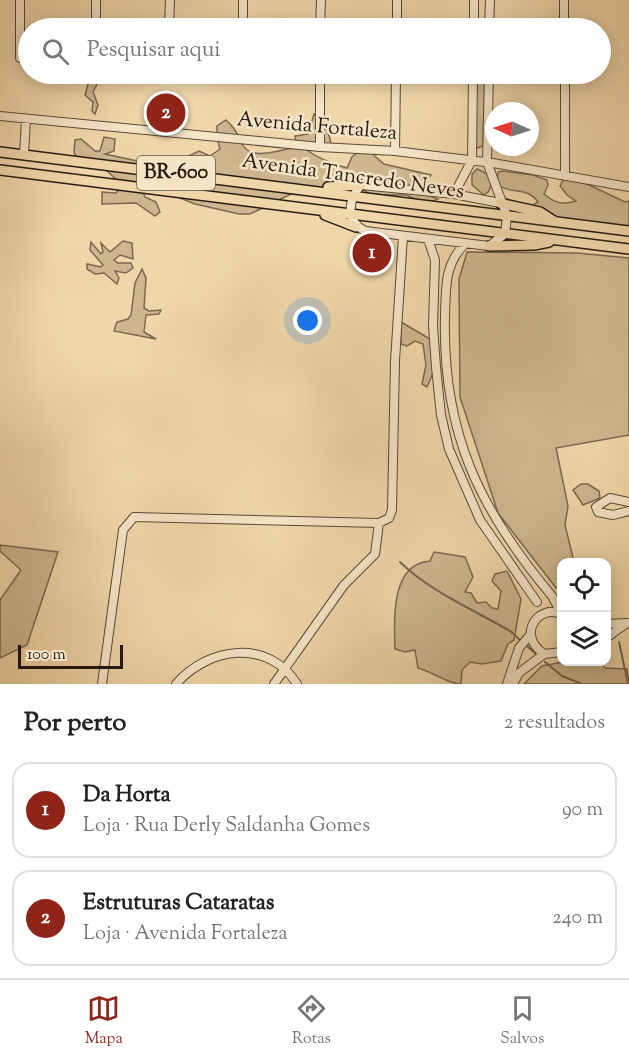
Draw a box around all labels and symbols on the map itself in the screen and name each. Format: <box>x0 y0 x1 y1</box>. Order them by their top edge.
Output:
pin: 2 <box>146 90 186 136</box>
north arrow <box>485 102 539 156</box>
street label: Avenida Fortaleza <box>236 105 399 149</box>
street label: Avenida Tancredo Neves <box>240 147 466 207</box>
road number: BR-600 <box>137 156 215 190</box>
pin: 1 <box>352 230 392 276</box>
your location <box>293 306 322 335</box>
scale bar <box>18 642 123 670</box>

